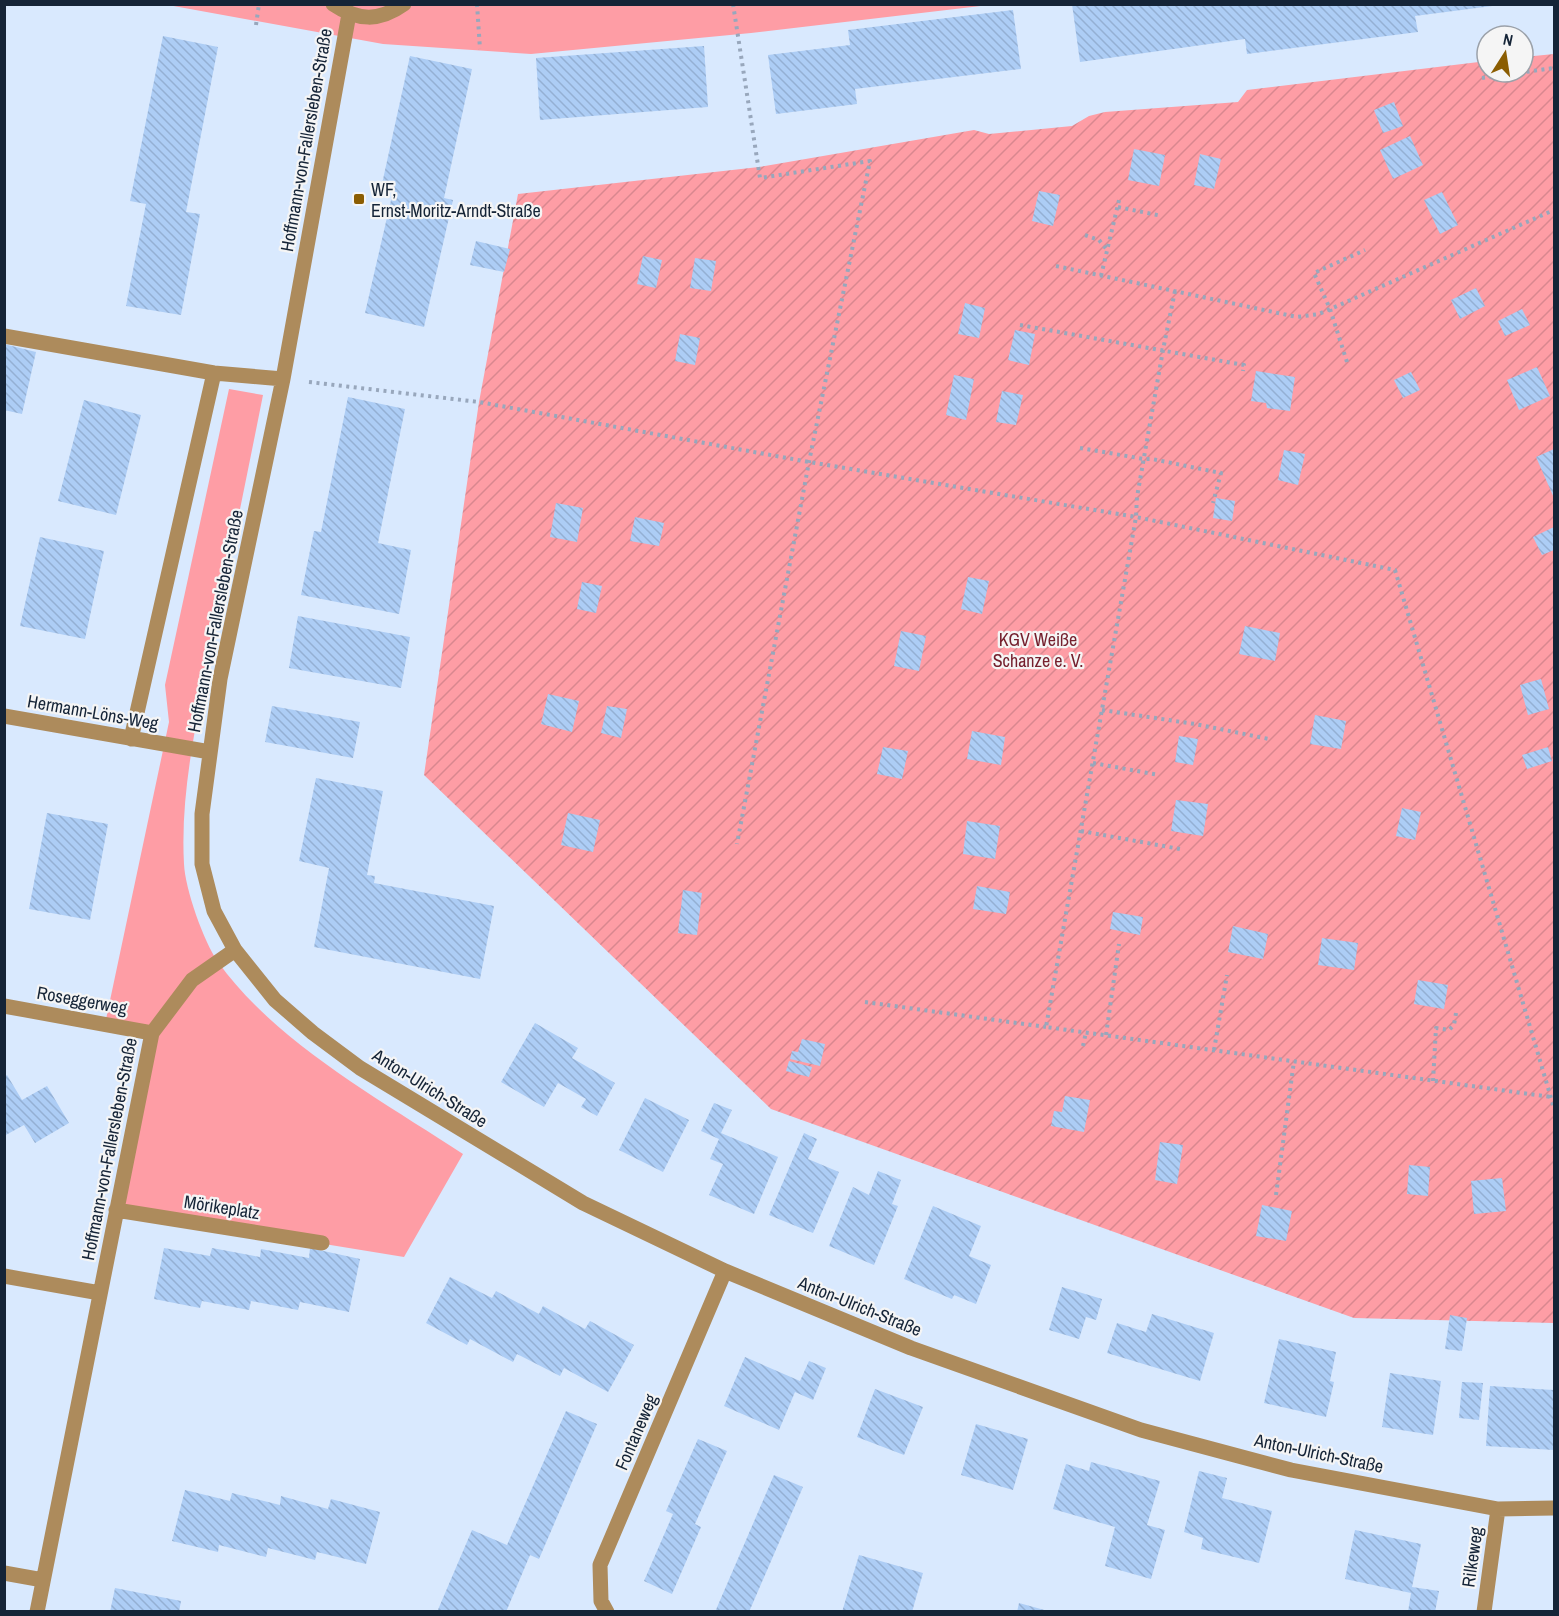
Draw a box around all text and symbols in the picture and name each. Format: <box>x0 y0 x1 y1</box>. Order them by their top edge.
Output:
north arrow <box>1475 24 1535 84</box>
street label: Hoffmann-von-Fallersleben-Straße <box>274 26 338 254</box>
text: N <box>1501 28 1515 51</box>
place label: WF, Ernst-Moritz-Arndt-Straße <box>371 177 541 223</box>
marker: WF, Ernst-Moritz-Arndt-Straße <box>352 192 366 206</box>
street label: Hoffmann-von-Fallersleben-Straße <box>181 508 249 734</box>
park label: KGV Weiße Schanze e. V. <box>993 627 1083 673</box>
street label: Hermann-Löns-Weg <box>26 688 161 736</box>
street label: Roseggerweg <box>35 980 130 1020</box>
street label: Hoffmann-von-Fallersleben-Straße <box>75 1036 143 1262</box>
street label: Anton-Ulrich-Straße <box>367 1042 492 1133</box>
street label: Mörikeplatz <box>182 1189 262 1225</box>
street label: Anton-Ulrich-Straße <box>794 1269 926 1342</box>
street label: Fontaneweg <box>609 1389 664 1474</box>
street label: Anton-Ulrich-Straße <box>1251 1427 1386 1479</box>
street label: Rilkeweg <box>1455 1524 1489 1589</box>

